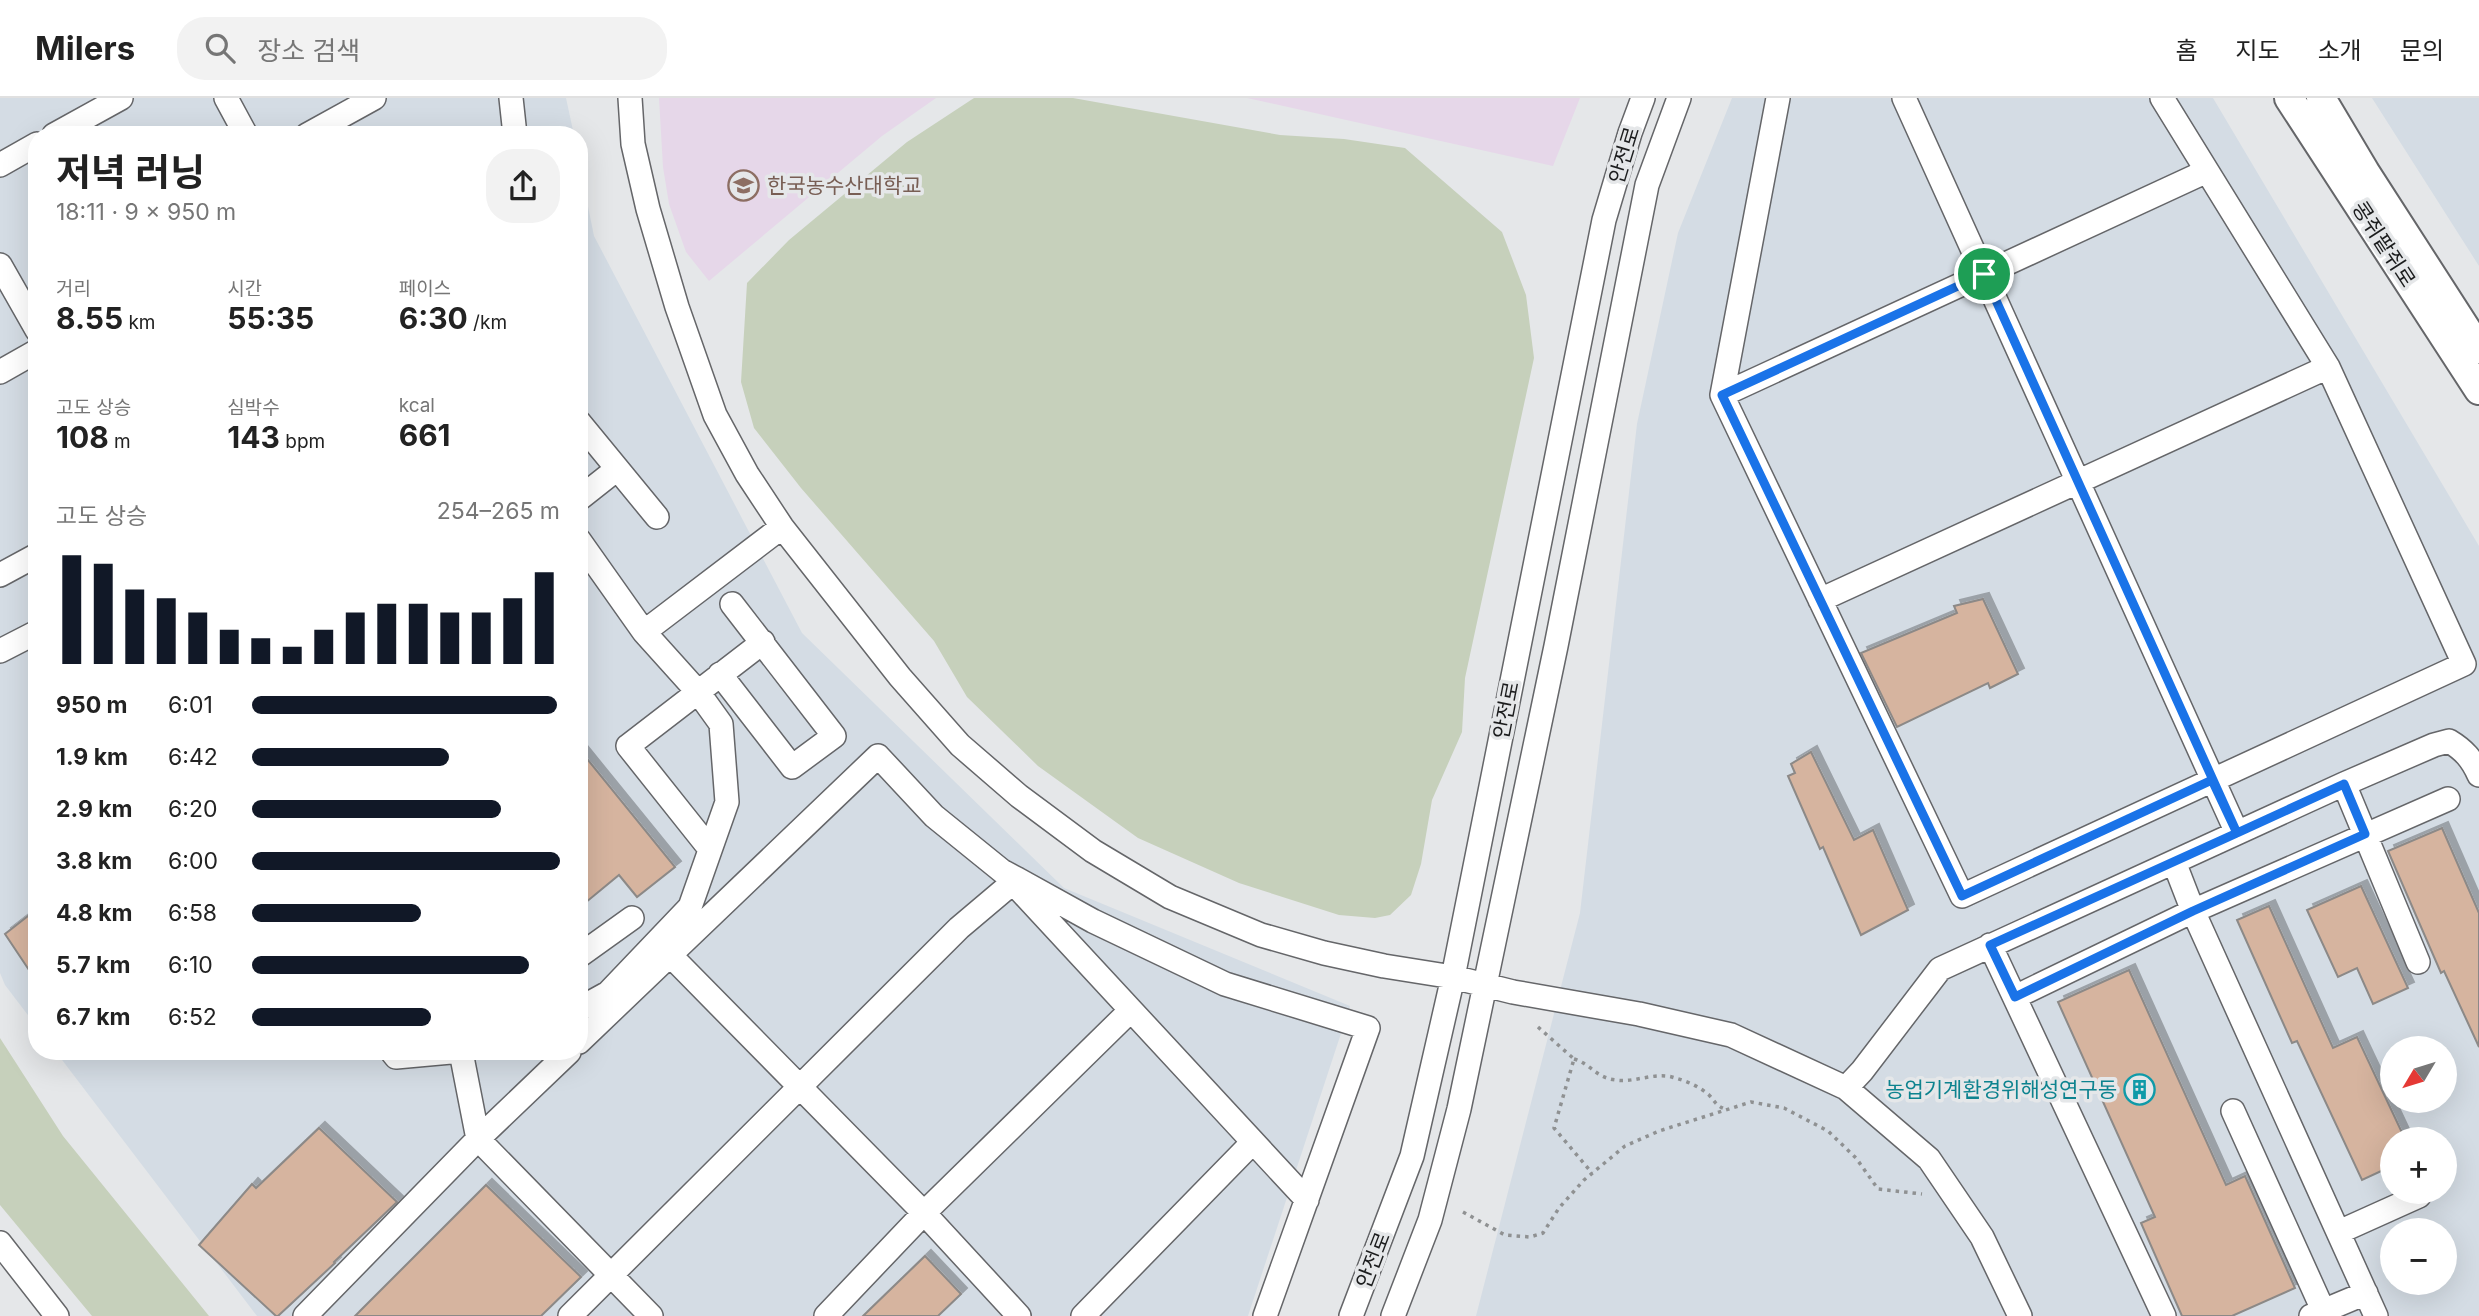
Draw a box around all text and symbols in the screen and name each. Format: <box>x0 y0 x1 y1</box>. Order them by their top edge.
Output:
search box <box>177 17 667 80</box>
text: Milers <box>35 28 135 68</box>
icon: search <box>201 29 239 67</box>
text: 장소 검색 <box>257 35 360 66</box>
text: 홈 <box>2175 36 2197 65</box>
text: 지도 <box>2235 36 2280 65</box>
text: 소개 <box>2318 36 2362 65</box>
text: 문의 <box>2400 36 2444 65</box>
street label: 안전로 <box>1604 124 1644 186</box>
text: 저녁 러닝 <box>56 149 205 195</box>
button: share <box>486 149 560 223</box>
school or university icon: 한국농수산대학교 <box>727 168 761 202</box>
place label: 한국농수산대학교 <box>767 173 922 198</box>
street label: 콩쥐팥쥐로 <box>2347 197 2421 291</box>
text: 18:11 · 9 × 950 m <box>56 198 236 226</box>
pin <box>1954 244 2014 304</box>
icon: arrive <box>1965 255 2003 293</box>
text: 거리 <box>56 277 91 300</box>
text: 시간 <box>227 277 262 300</box>
text: 페이스 <box>399 277 451 300</box>
text: 8.55 <box>56 300 123 336</box>
text: 55:35 <box>227 300 314 336</box>
text: 6:30 <box>399 300 468 336</box>
text: km <box>123 311 156 334</box>
text: /km <box>468 311 507 334</box>
text: kcal <box>399 394 435 417</box>
text: 고도 상승 <box>56 396 131 419</box>
text: 심박수 <box>227 396 280 419</box>
text: 661 <box>399 417 451 453</box>
text: 108 <box>56 419 109 455</box>
text: 143 <box>227 419 280 455</box>
text: m <box>109 430 131 453</box>
text: bpm <box>280 430 325 453</box>
text: 254–265 m <box>437 497 560 525</box>
text: 고도 상승 <box>56 502 147 530</box>
street label: 안전로 <box>1488 679 1524 741</box>
text: 950 m <box>56 691 128 719</box>
text: 6:01 <box>168 691 213 719</box>
text: 1.9 km <box>56 743 128 771</box>
text: 6:42 <box>168 743 218 771</box>
text: 2.9 km <box>56 795 133 823</box>
text: 6:20 <box>168 795 217 823</box>
text: 3.8 km <box>56 847 132 875</box>
text: 6:00 <box>168 847 218 875</box>
text: 4.8 km <box>56 899 133 927</box>
text: 6:58 <box>168 899 217 927</box>
text: 5.7 km <box>56 951 130 979</box>
text: 6:10 <box>168 951 213 979</box>
text: 6.7 km <box>56 1003 131 1031</box>
text: 6:52 <box>168 1003 217 1031</box>
north arrow <box>2380 1036 2457 1113</box>
map controls <box>2380 1036 2457 1295</box>
building icon: 농업기계환경위해성연구동 <box>2123 1072 2157 1106</box>
place label: 농업기계환경위해성연구동 <box>1885 1077 2117 1102</box>
button: + <box>2380 1127 2457 1204</box>
button: − <box>2380 1218 2457 1295</box>
street label: 안전로 <box>1351 1228 1395 1292</box>

